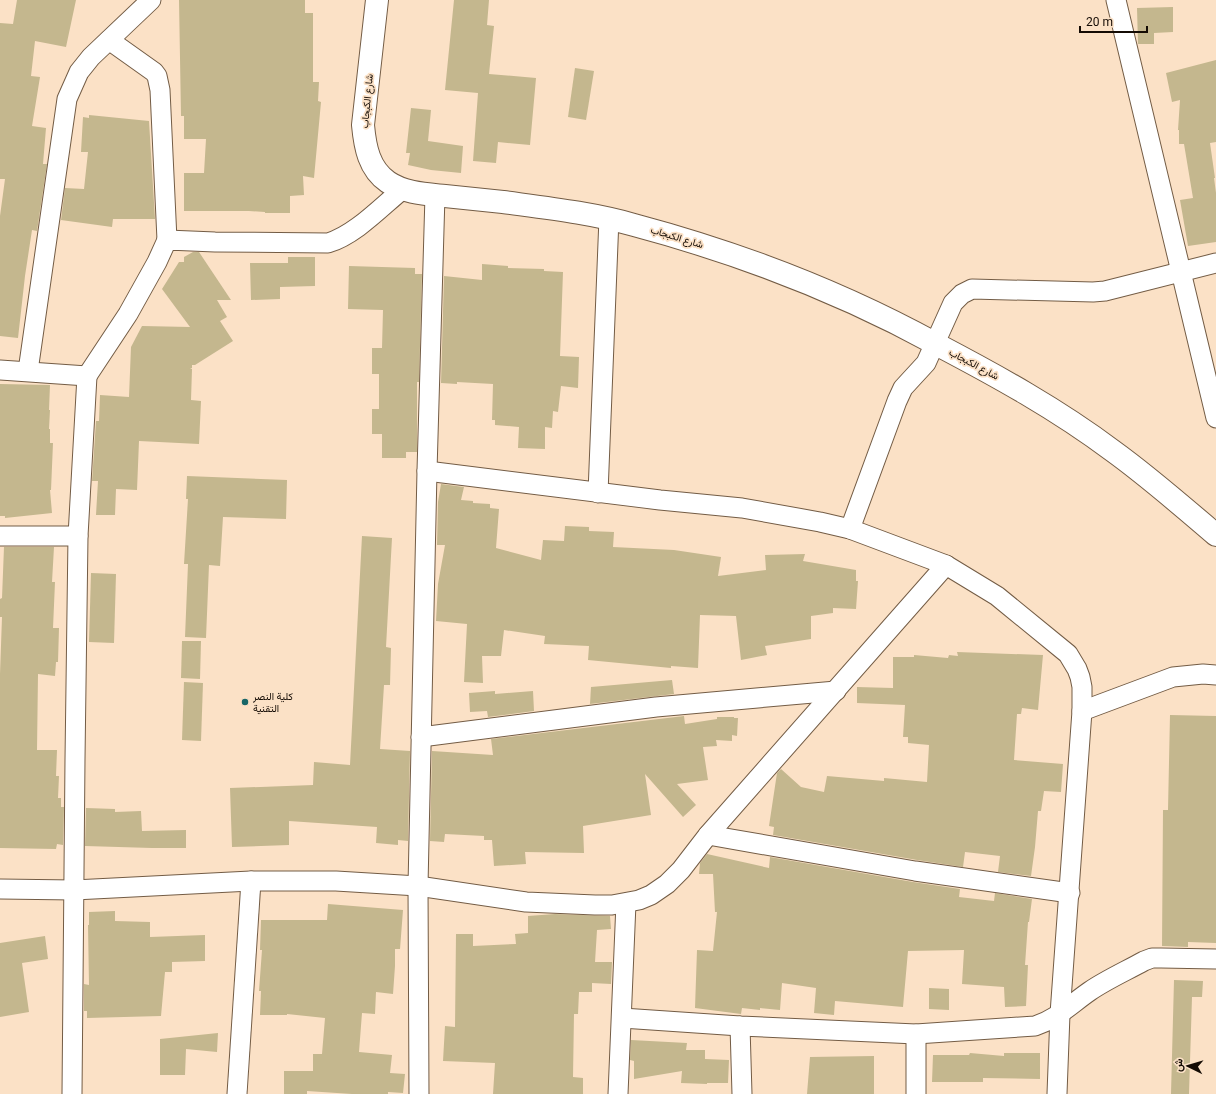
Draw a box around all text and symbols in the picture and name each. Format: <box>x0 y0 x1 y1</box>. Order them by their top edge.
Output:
scale bar <box>1080 8 1147 34</box>
text: 20 m <box>1086 15 1113 29</box>
street label: شارع الكبجاب <box>359 73 376 129</box>
street label: شارع الكبجاب <box>649 224 705 251</box>
street label: شارع الكبجاب <box>947 346 1001 383</box>
place label: كلية النصر التقنية <box>252 691 294 715</box>
marker: كلية النصر التقنية <box>240 697 250 707</box>
north arrow <box>1168 1046 1208 1086</box>
text: ش <box>1171 1058 1186 1072</box>

